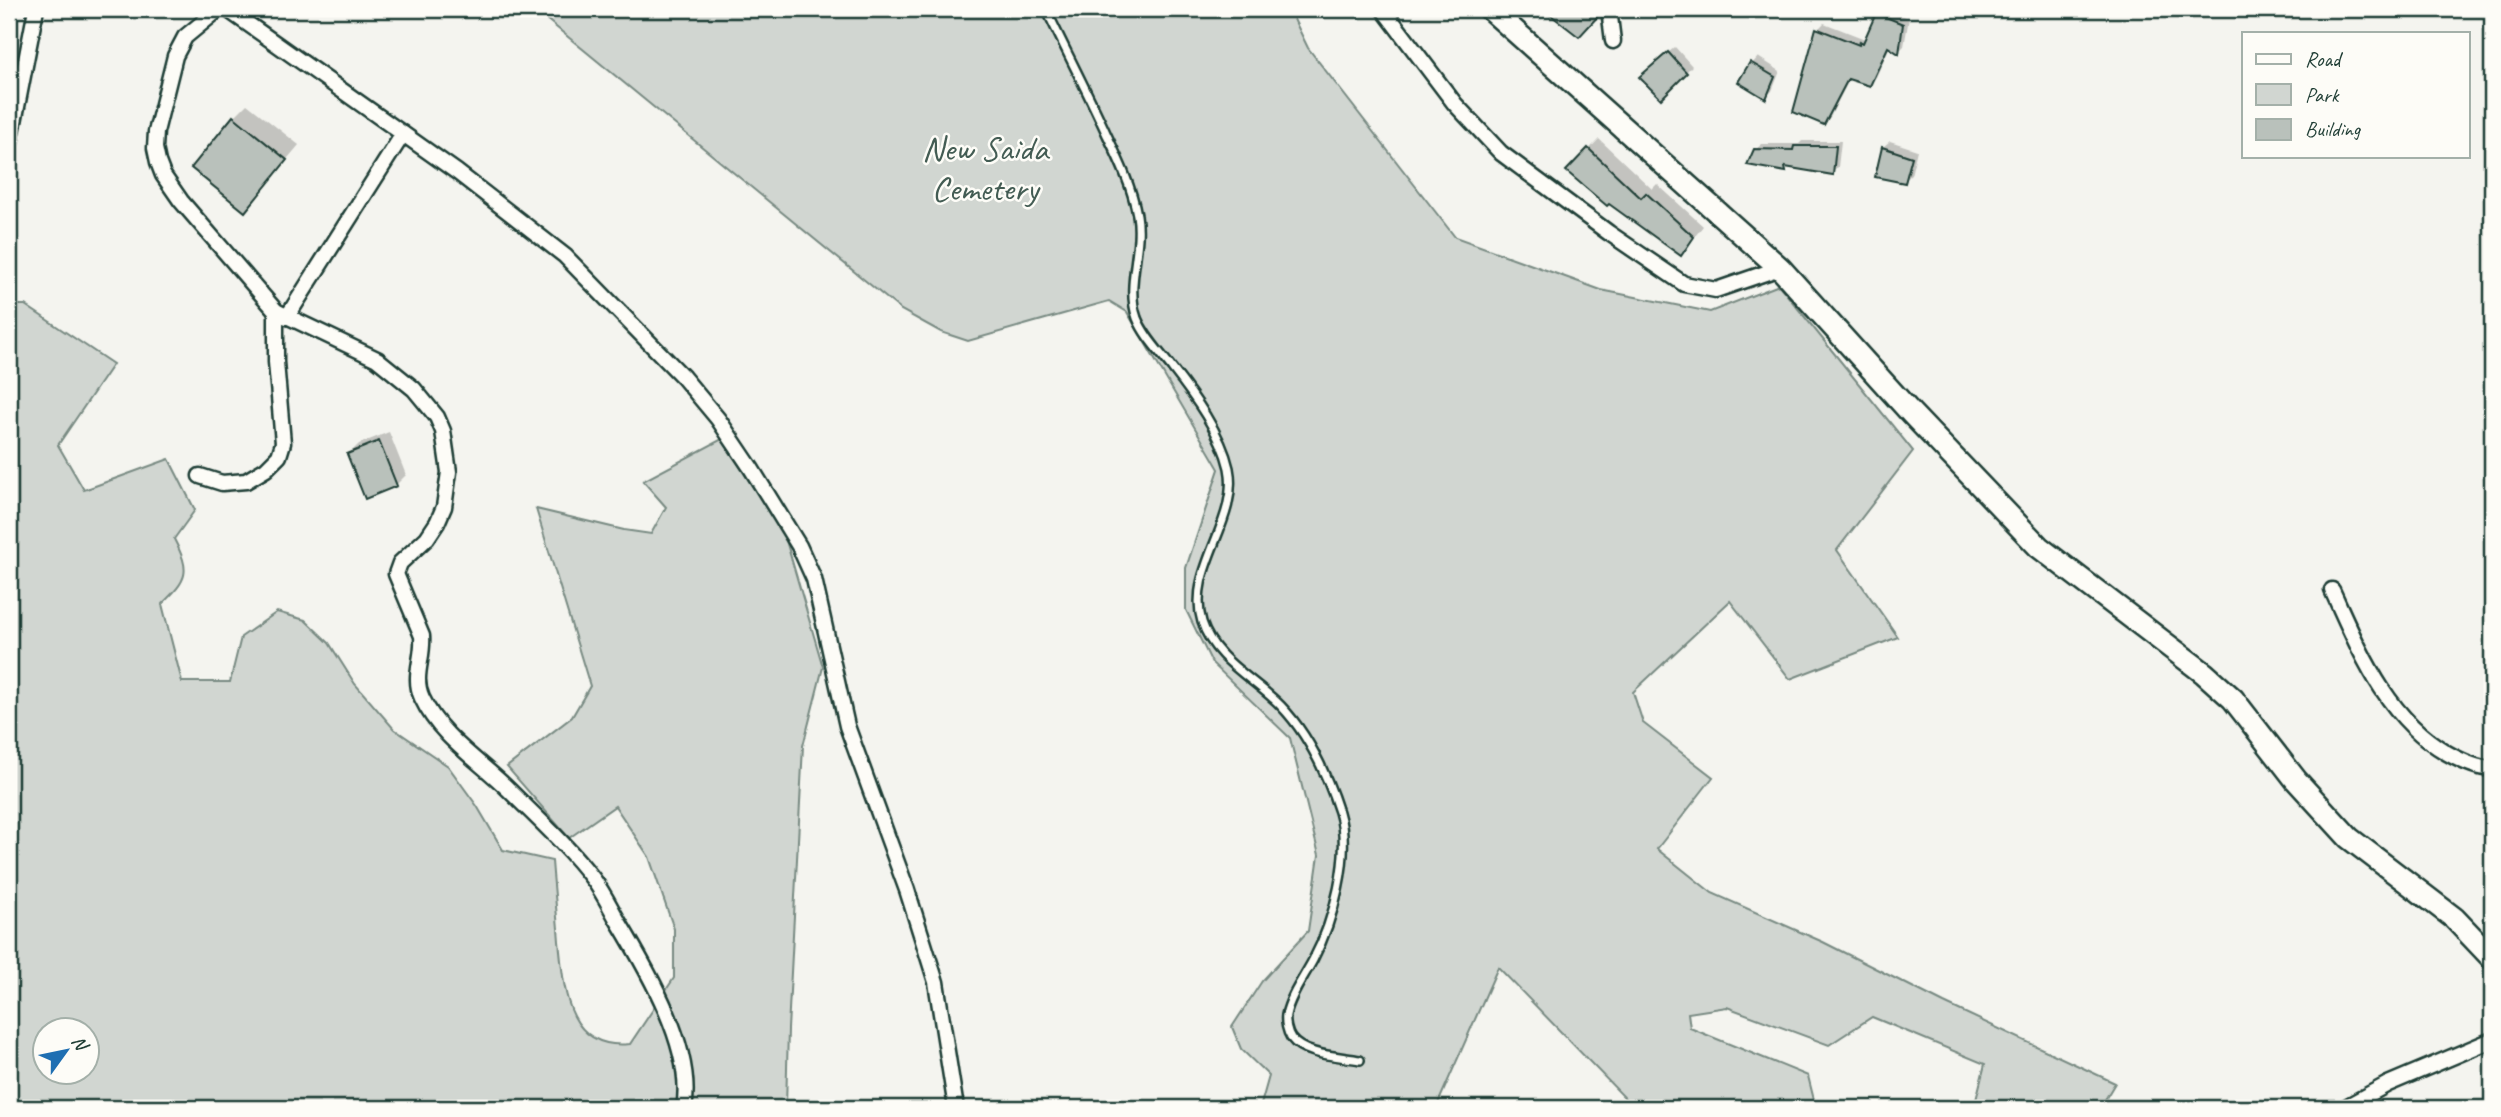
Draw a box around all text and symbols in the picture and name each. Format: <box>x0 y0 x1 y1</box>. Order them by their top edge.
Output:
legend <box>2242 32 2470 158</box>
text: Road <box>2305 46 2344 72</box>
text: Park <box>2305 82 2340 108</box>
text: Building <box>2305 116 2362 142</box>
park label: New Saida Cemetery <box>922 126 1051 211</box>
north arrow <box>32 1016 102 1086</box>
text: N <box>66 1031 94 1056</box>

